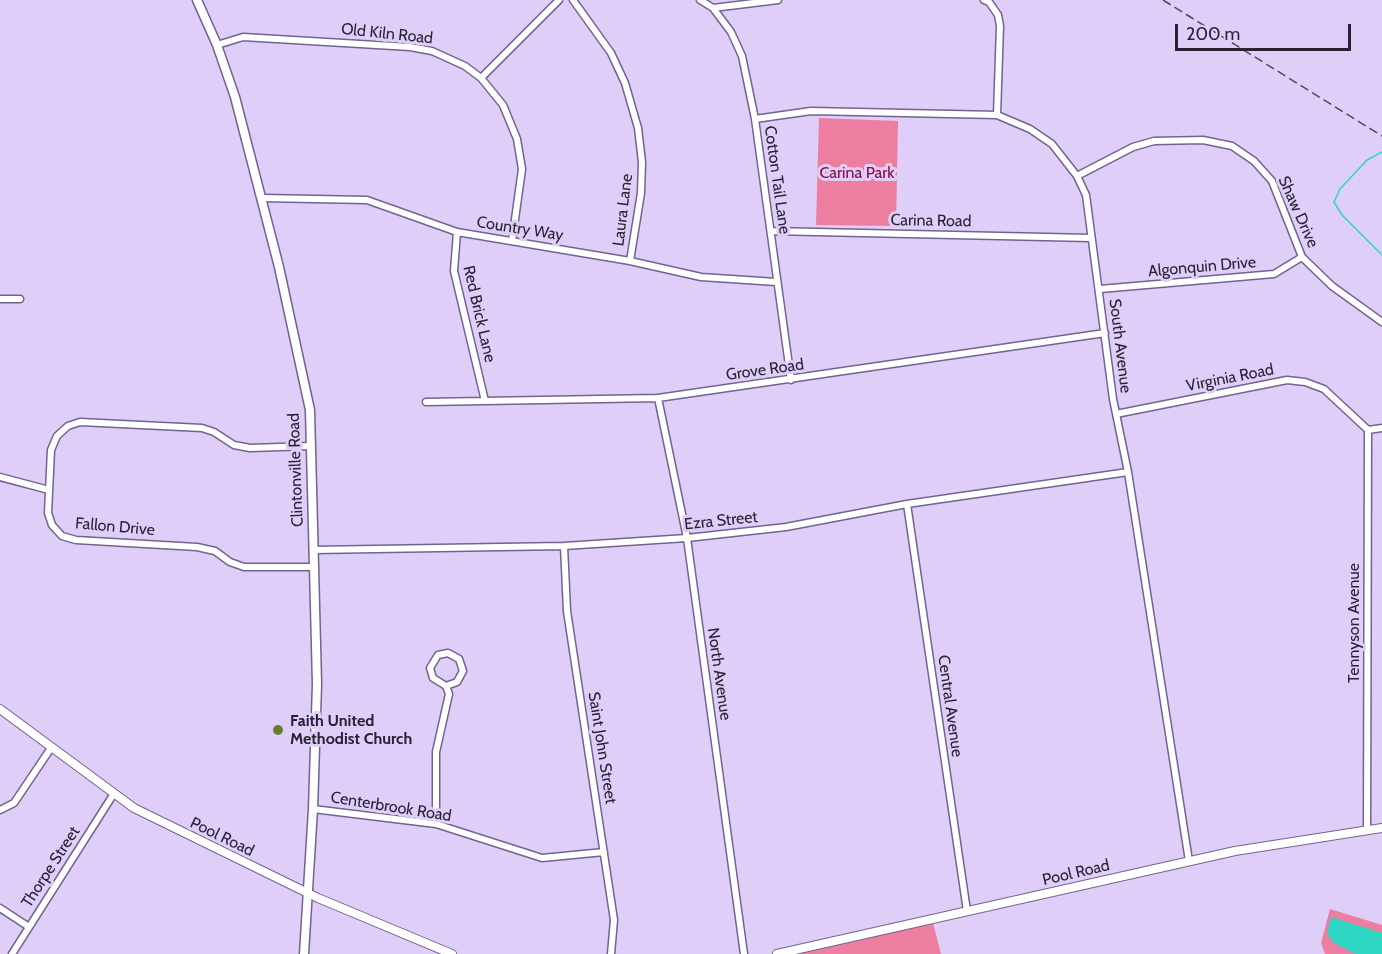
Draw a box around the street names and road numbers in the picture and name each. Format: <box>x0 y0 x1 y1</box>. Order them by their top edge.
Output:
street label: Old Kiln Road <box>340 20 434 48</box>
street label: Cotton Tail Lane <box>760 125 794 235</box>
street label: Laura Lane <box>609 173 637 247</box>
street label: Shaw Drive <box>1274 173 1322 251</box>
street label: Carina Road <box>890 211 972 231</box>
street label: Country Way <box>475 213 565 245</box>
street label: Algonquin Drive <box>1147 253 1257 281</box>
street label: Red Brick Lane <box>459 264 499 364</box>
street label: South Avenue <box>1105 298 1135 394</box>
street label: Grove Road <box>725 355 805 385</box>
street label: Virginia Road <box>1185 360 1275 396</box>
street label: Clintonville Road <box>284 413 308 527</box>
street label: Ezra Street <box>683 508 759 534</box>
street label: Fallon Drive <box>74 514 156 540</box>
street label: Tennyson Avenue <box>1344 563 1364 683</box>
street label: North Avenue <box>703 626 735 722</box>
street label: Central Avenue <box>933 654 967 758</box>
street label: Saint John Street <box>584 691 620 805</box>
street label: Centerbrook Road <box>329 788 453 826</box>
street label: Pool Road <box>187 813 257 861</box>
street label: Thorpe Street <box>18 823 84 911</box>
street label: Pool Road <box>1040 856 1112 890</box>

